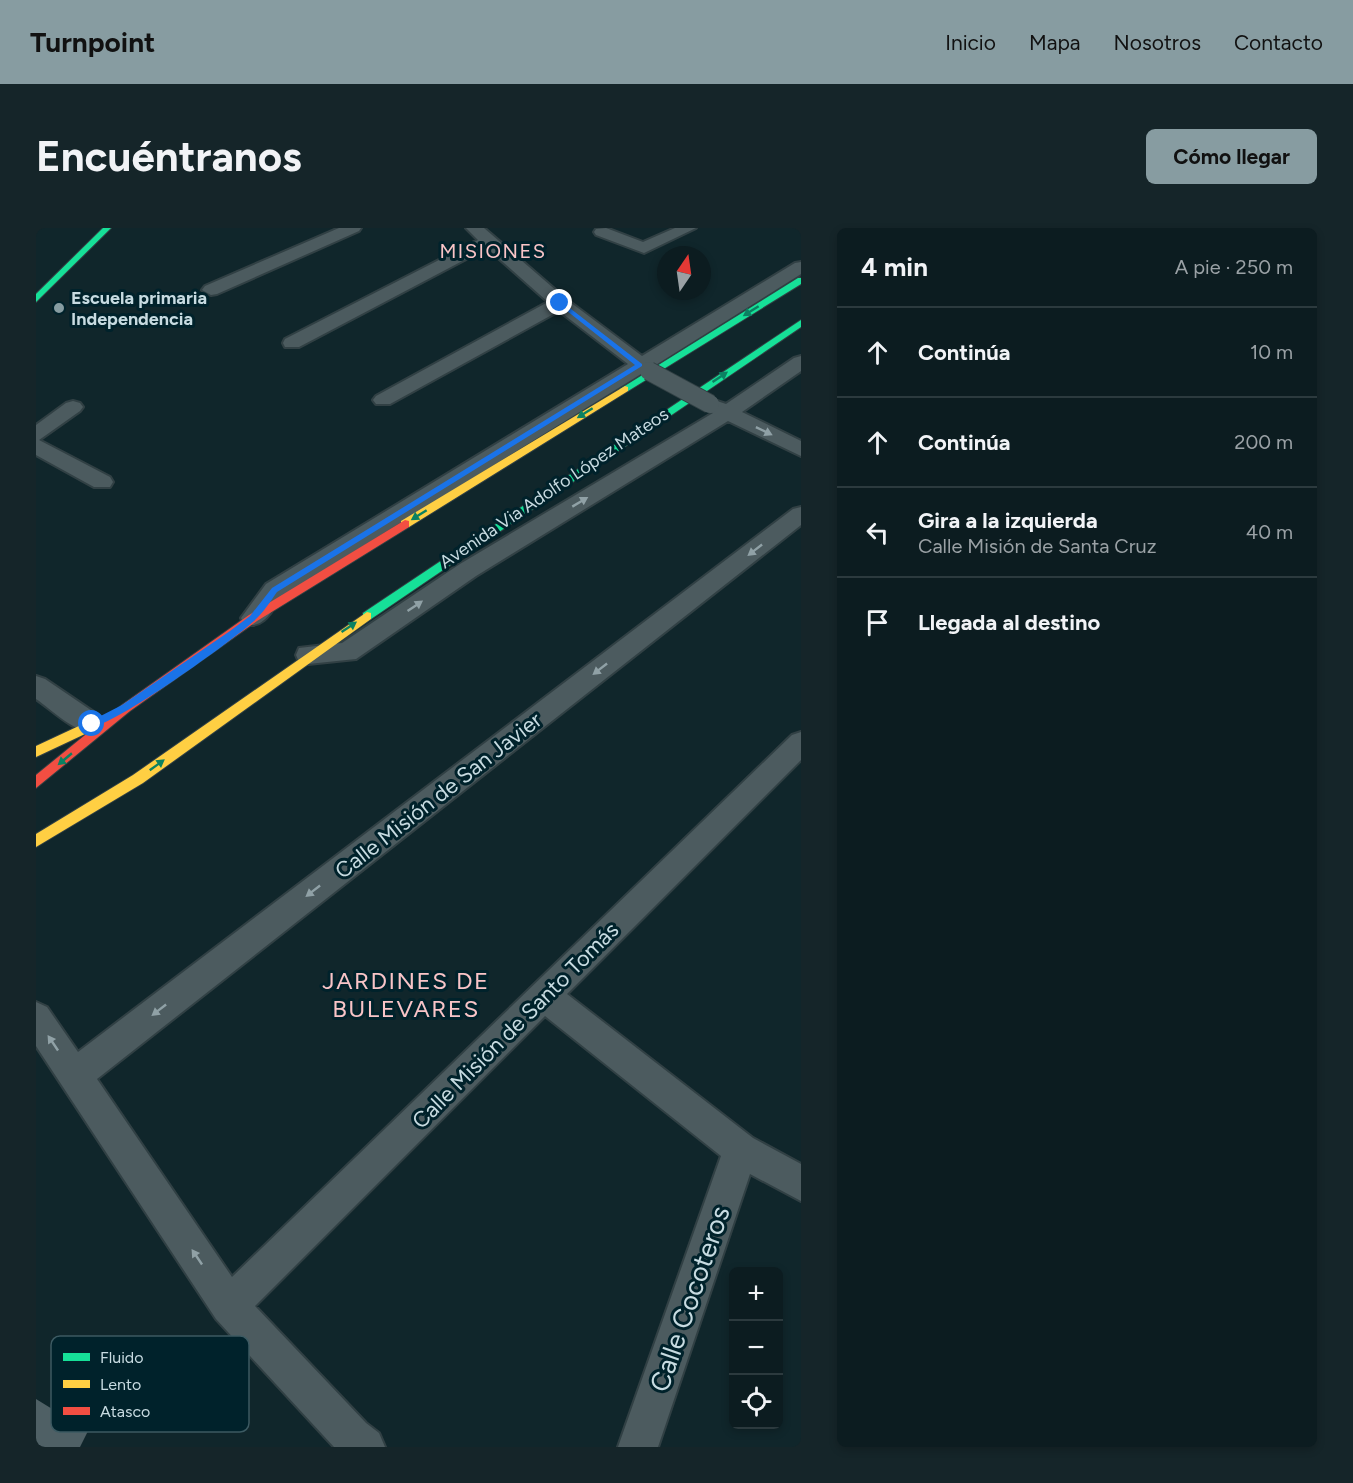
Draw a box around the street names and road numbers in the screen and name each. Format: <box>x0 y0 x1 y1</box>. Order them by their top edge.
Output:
street label: Avenida Via Adolfo López Mateos <box>435 403 673 573</box>
street label: Calle Misión de San Javier <box>330 706 547 885</box>
street label: Calle Misión de Santo Tomás <box>406 916 624 1134</box>
street label: Calle Cocoteros <box>642 1202 737 1396</box>

